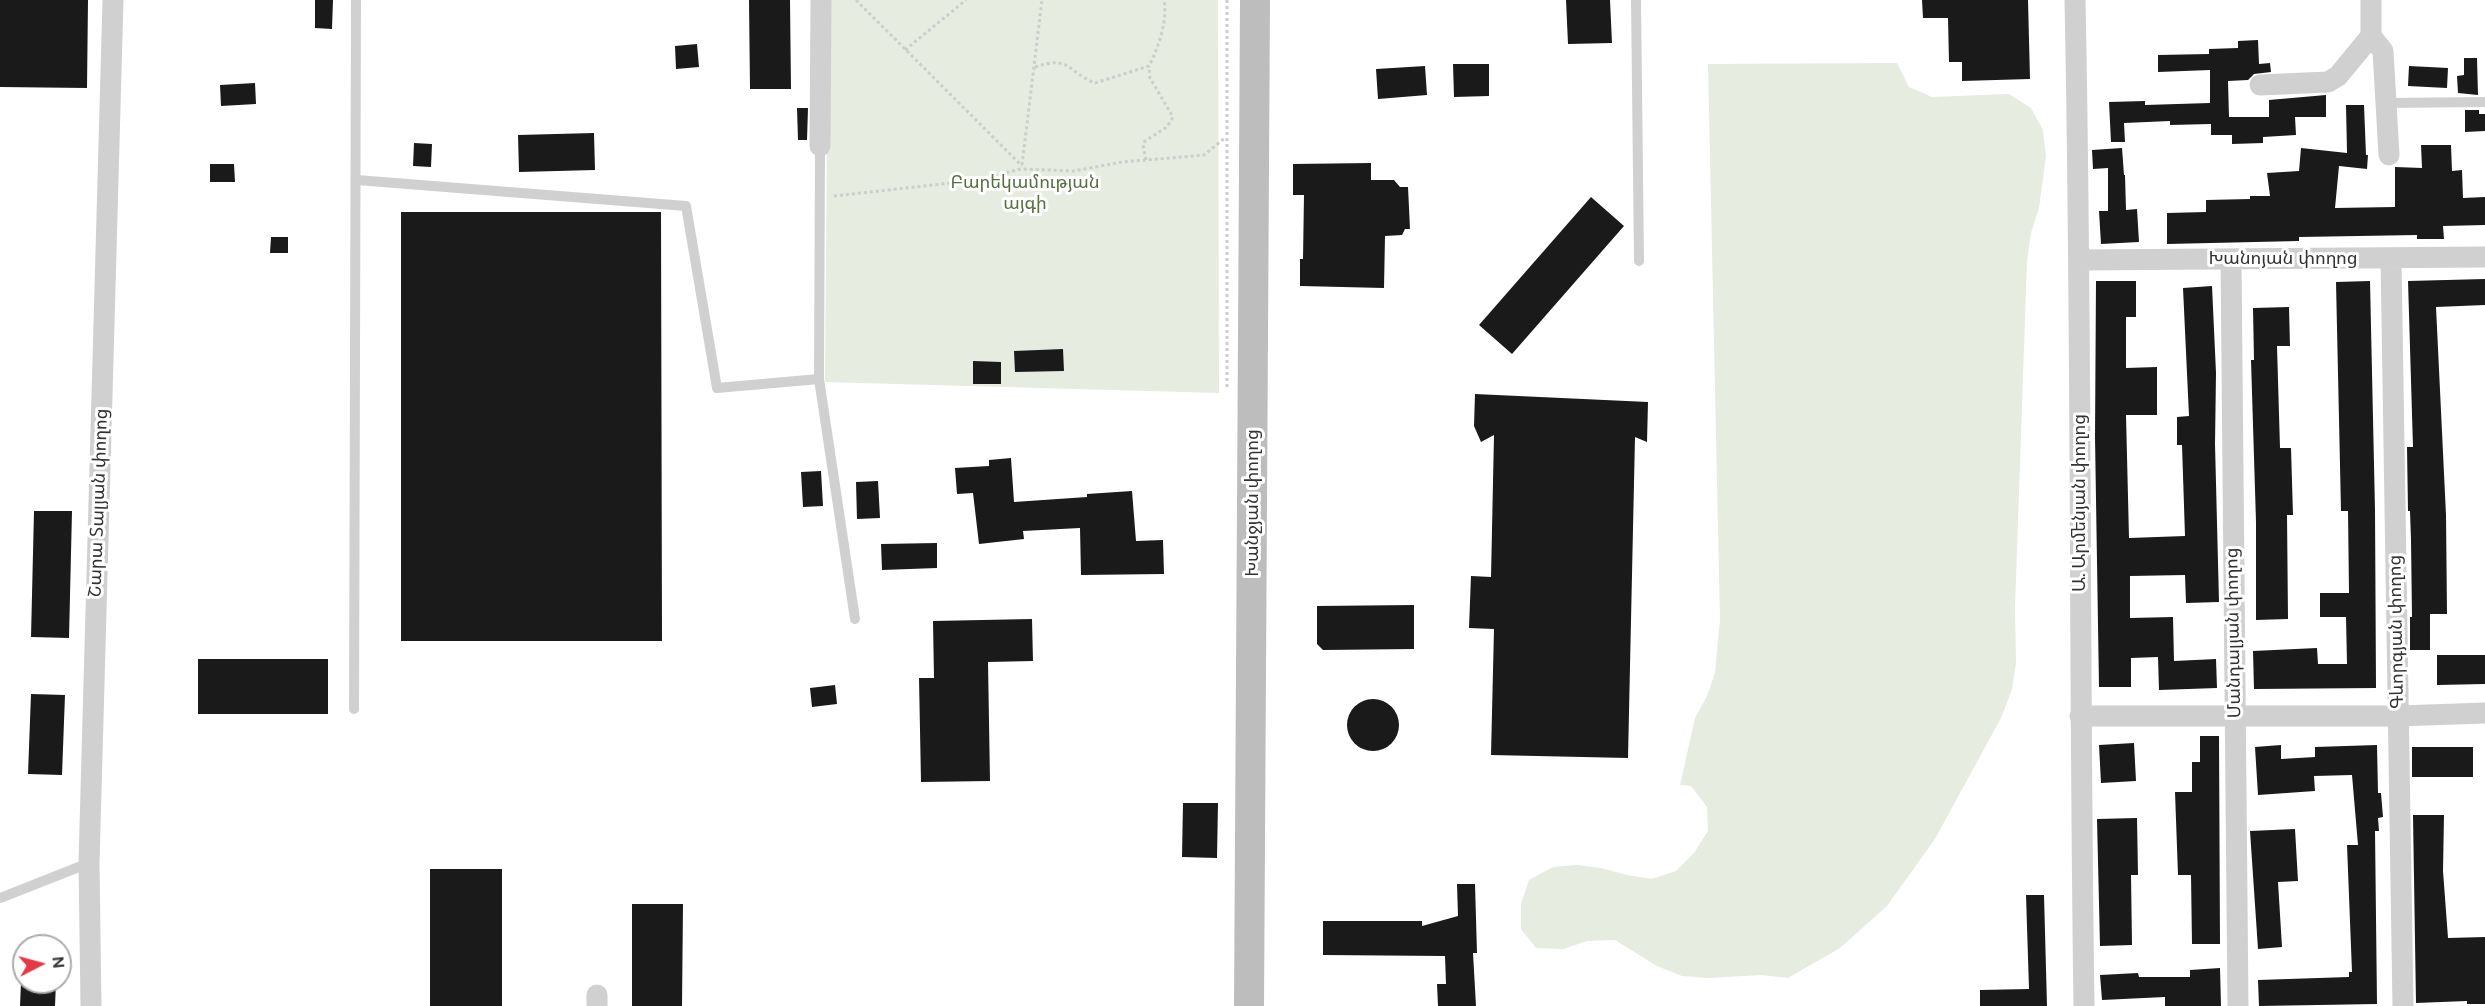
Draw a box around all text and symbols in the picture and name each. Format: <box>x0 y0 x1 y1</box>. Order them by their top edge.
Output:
park label: Բարեկամության այգի <box>950 172 1100 214</box>
street label: Խանոյան փողոց <box>2208 248 2358 270</box>
street label: Շարա Տալյան փողոց <box>85 408 113 598</box>
street label: Ա. Արմենյան փողոց <box>2069 414 2091 592</box>
street label: Խանջյան փողոց <box>1242 429 1264 577</box>
street label: Մանդալյան փողոց <box>2222 547 2246 719</box>
street label: Գևորգյան փողոց <box>2385 555 2409 709</box>
north arrow <box>12 934 72 994</box>
text: N <box>47 955 69 969</box>

